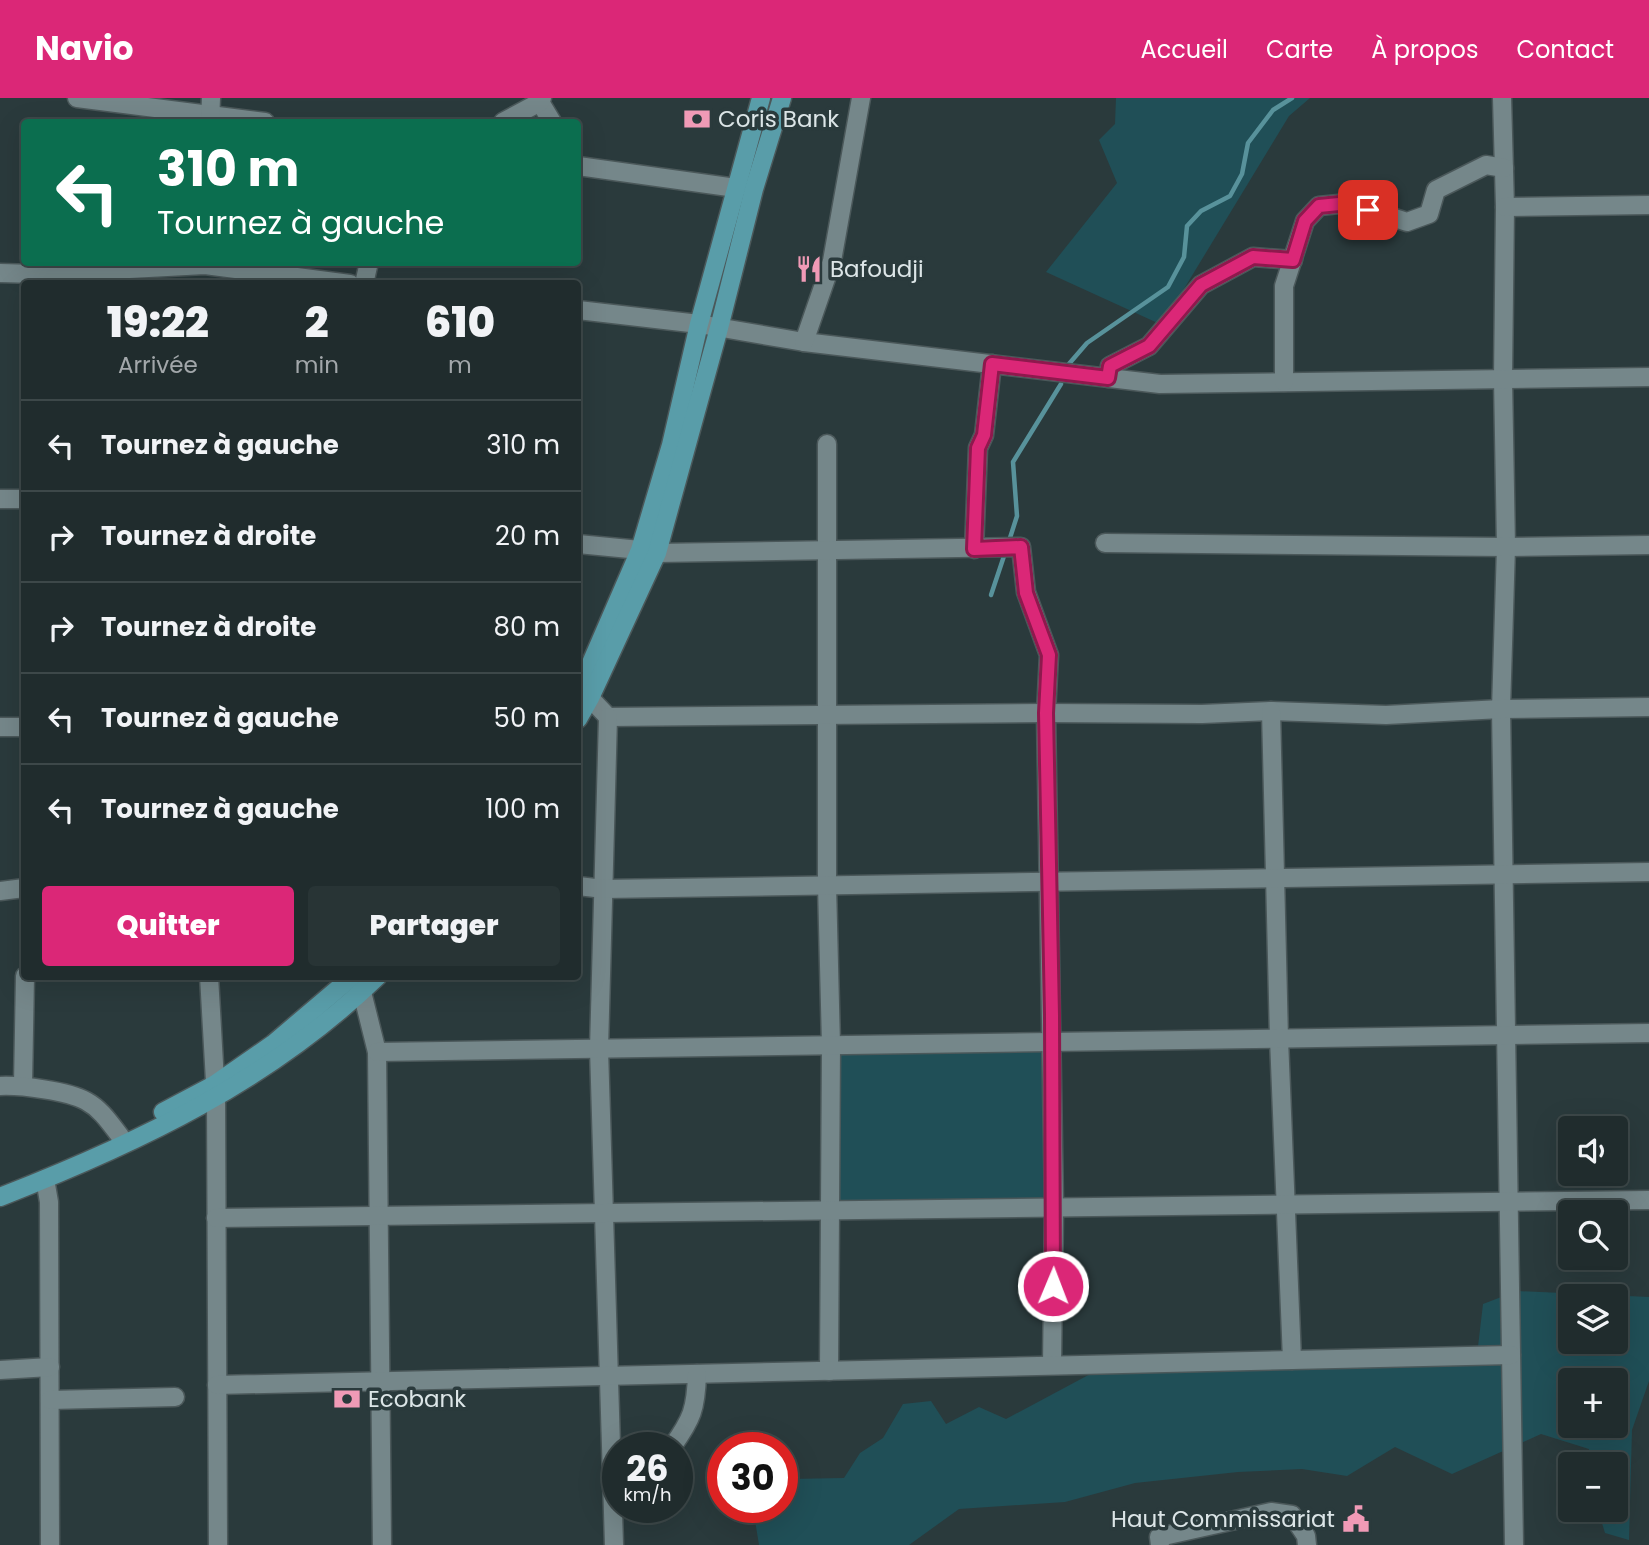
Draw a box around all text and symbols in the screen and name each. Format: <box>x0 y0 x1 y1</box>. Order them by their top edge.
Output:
text: Navio <box>35 25 134 72</box>
text: Accueil <box>1141 33 1228 66</box>
text: Carte <box>1266 33 1333 66</box>
text: À propos <box>1371 33 1478 66</box>
text: Contact <box>1516 33 1614 66</box>
place label: Coris Bank <box>718 103 839 135</box>
bank icon: Coris Bank <box>682 104 712 134</box>
text: 310 m <box>157 135 299 203</box>
icon: left <box>42 147 133 238</box>
pin <box>1338 180 1398 240</box>
icon: arrive <box>1349 191 1387 229</box>
text: Tournez à gauche <box>157 200 444 245</box>
place label: Bafoudji <box>830 253 924 285</box>
restaurant icon: Bafoudji <box>794 254 824 284</box>
text: 19:22 <box>107 293 209 352</box>
text: 2 <box>305 293 329 352</box>
text: 610 <box>425 293 495 352</box>
text: Arrivée <box>118 349 198 381</box>
text: min <box>295 349 339 381</box>
text: m <box>448 349 472 381</box>
icon: left <box>42 427 80 465</box>
text: Tournez à gauche <box>101 427 339 463</box>
text: 310 m <box>486 427 560 463</box>
icon: right <box>42 518 80 556</box>
text: Tournez à droite <box>101 518 316 554</box>
text: 20 m <box>495 518 560 554</box>
icon: right <box>42 609 80 647</box>
text: Tournez à droite <box>101 609 316 645</box>
text: 80 m <box>494 609 560 645</box>
icon: left <box>42 700 80 738</box>
text: Tournez à gauche <box>101 700 339 736</box>
text: 50 m <box>494 700 560 736</box>
icon: left <box>42 791 80 829</box>
text: Tournez à gauche <box>101 791 339 827</box>
text: 100 m <box>485 791 560 827</box>
button: Quitter <box>42 886 294 966</box>
button: Partager <box>308 886 560 966</box>
map controls <box>1558 1116 1628 1522</box>
button: sound <box>1558 1116 1628 1186</box>
button: search <box>1558 1200 1628 1270</box>
position arrow <box>1016 1249 1090 1323</box>
button: layers <box>1558 1284 1628 1354</box>
button: + <box>1558 1368 1628 1438</box>
place label: Ecobank <box>368 1383 466 1415</box>
bank icon: Ecobank <box>332 1384 362 1414</box>
speed limit sign: 30 <box>707 1432 798 1523</box>
text: 26 <box>626 1444 669 1493</box>
button: − <box>1558 1452 1628 1522</box>
text: km/h <box>624 1482 671 1507</box>
place label: Haut Commissariat <box>1111 1503 1335 1535</box>
public building icon: Haut Commissariat <box>1341 1504 1371 1534</box>

